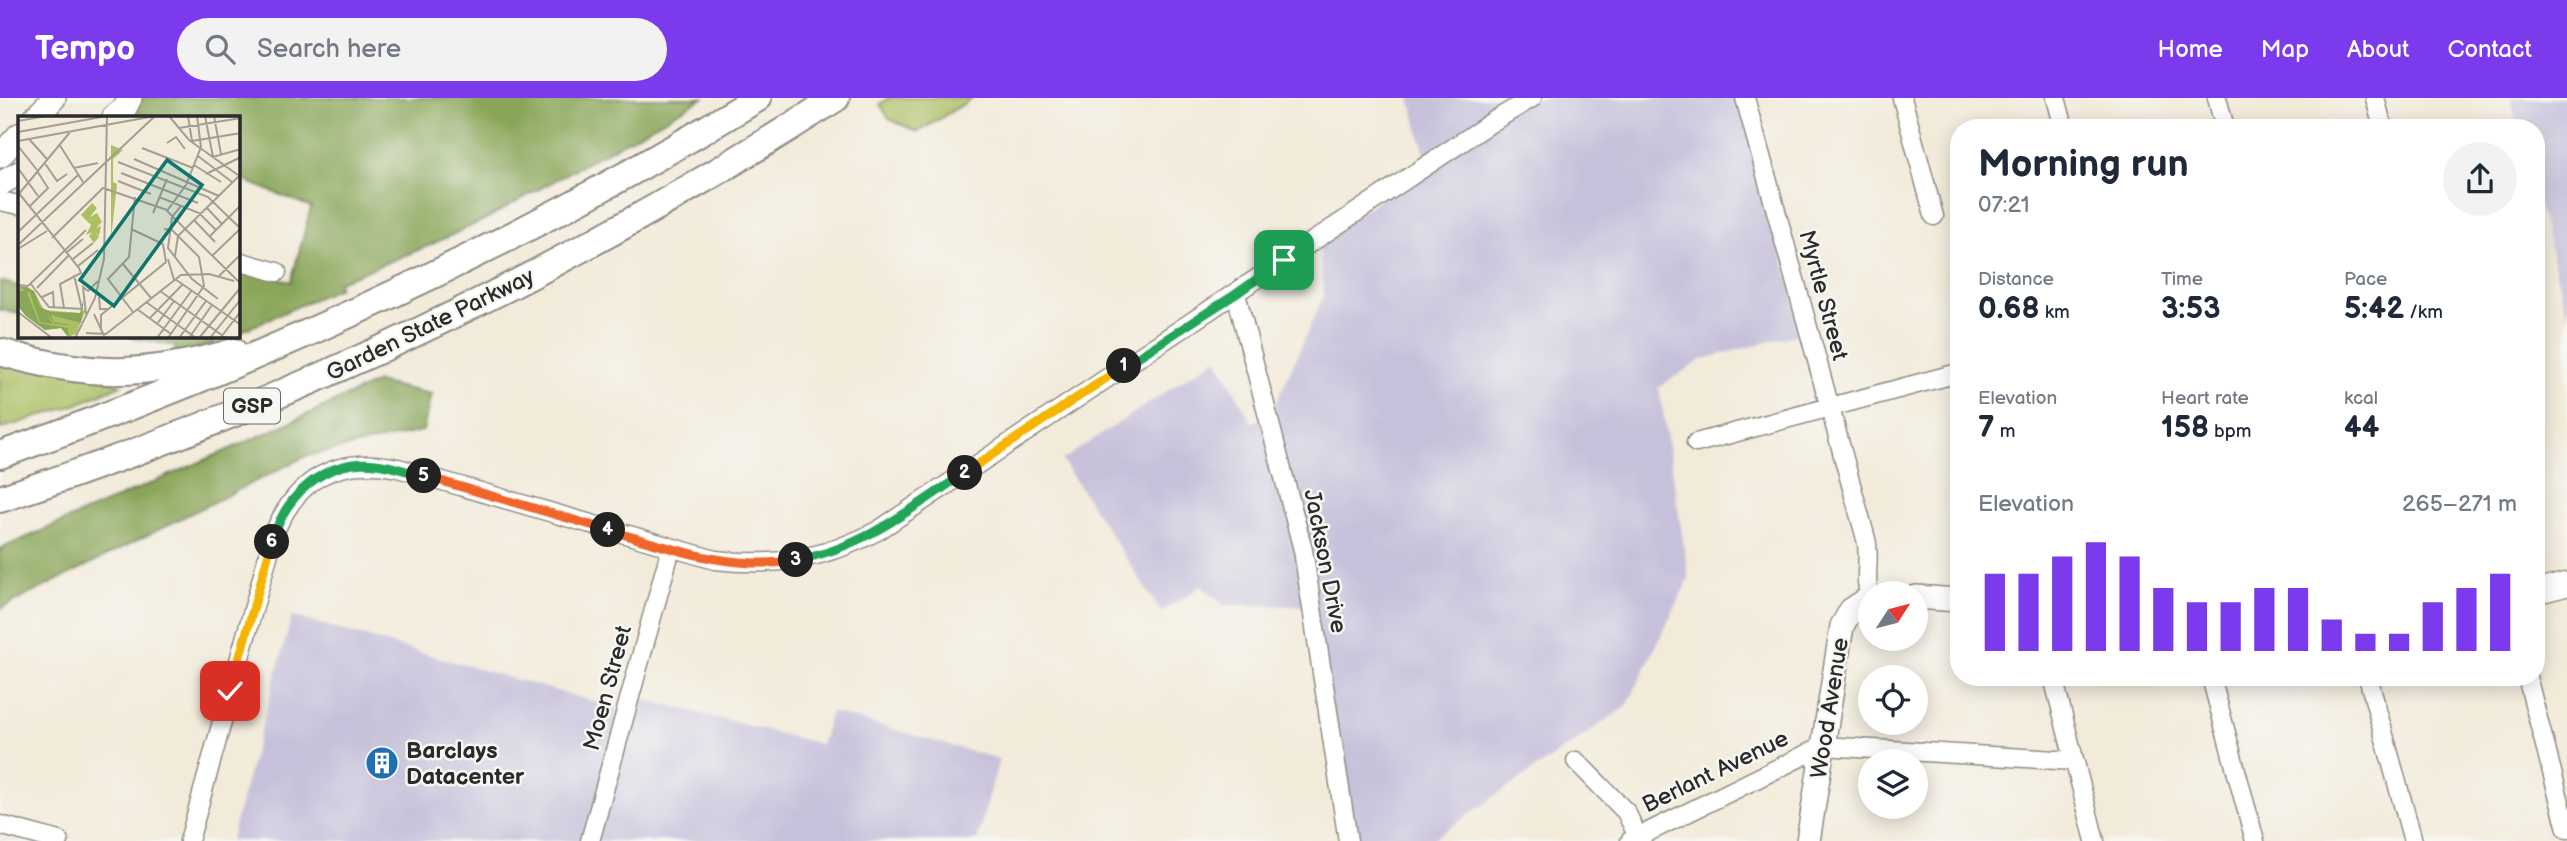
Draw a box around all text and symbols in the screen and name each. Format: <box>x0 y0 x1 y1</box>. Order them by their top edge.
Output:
search box <box>177 18 667 81</box>
text: Tempo <box>35 29 135 69</box>
icon: search <box>201 30 239 68</box>
text: Search here <box>257 34 401 65</box>
text: Home <box>2158 35 2223 64</box>
text: Map <box>2261 35 2309 64</box>
text: About <box>2347 35 2409 64</box>
text: Contact <box>2447 35 2532 64</box>
inset map <box>18 116 240 338</box>
text: Morning run <box>1978 142 2189 187</box>
button: share <box>2443 142 2517 216</box>
text: 07:21 <box>1978 191 2030 219</box>
street label: Myrtle Street <box>1792 227 1854 363</box>
pin <box>1254 230 1314 290</box>
icon: arrive <box>1265 241 1303 279</box>
street label: Garden State Parkway <box>322 262 540 387</box>
text: Distance <box>1978 268 2054 291</box>
text: Time <box>2161 268 2203 291</box>
text: Pace <box>2344 268 2387 291</box>
text: 0.68 <box>1978 291 2040 327</box>
text: 3:53 <box>2161 291 2221 327</box>
text: 5:42 <box>2344 291 2404 327</box>
text: km <box>2040 301 2070 324</box>
text: /km <box>2404 301 2443 324</box>
pin: 1 <box>1106 348 1142 384</box>
text: 1 <box>1120 354 1128 377</box>
text: Elevation <box>1978 387 2057 410</box>
text: Heart rate <box>2161 387 2249 410</box>
text: kcal <box>2344 387 2378 410</box>
road number: GSP <box>224 388 280 424</box>
text: 7 <box>1978 410 1995 446</box>
text: 158 <box>2161 410 2209 446</box>
text: 44 <box>2344 410 2379 446</box>
text: m <box>1995 420 2015 443</box>
text: bpm <box>2209 420 2252 443</box>
pin: 2 <box>948 456 982 490</box>
pin: 5 <box>406 458 442 494</box>
text: 2 <box>959 461 970 484</box>
text: 5 <box>418 464 429 487</box>
street label: Jackson Drive <box>1297 487 1353 635</box>
text: Elevation <box>1978 490 2074 518</box>
text: 265–271 m <box>2402 490 2517 518</box>
pin: 4 <box>590 512 626 548</box>
text: 4 <box>602 518 613 541</box>
pin: 6 <box>254 524 290 560</box>
text: 6 <box>266 530 277 553</box>
pin: 3 <box>778 542 814 578</box>
text: 3 <box>790 548 801 571</box>
north arrow <box>1858 581 1928 651</box>
map controls <box>1858 581 1928 819</box>
street label: Moen Street <box>578 623 638 754</box>
street label: Wood Avenue <box>1805 636 1855 781</box>
pin <box>200 661 260 721</box>
button: locate <box>1858 665 1928 735</box>
icon: check <box>211 672 249 710</box>
street label: Berlant Avenue <box>1638 724 1793 819</box>
place label: Barclays Datacenter <box>406 737 525 791</box>
building icon: Barclays Datacenter <box>363 744 401 782</box>
button: layers <box>1858 749 1928 819</box>

